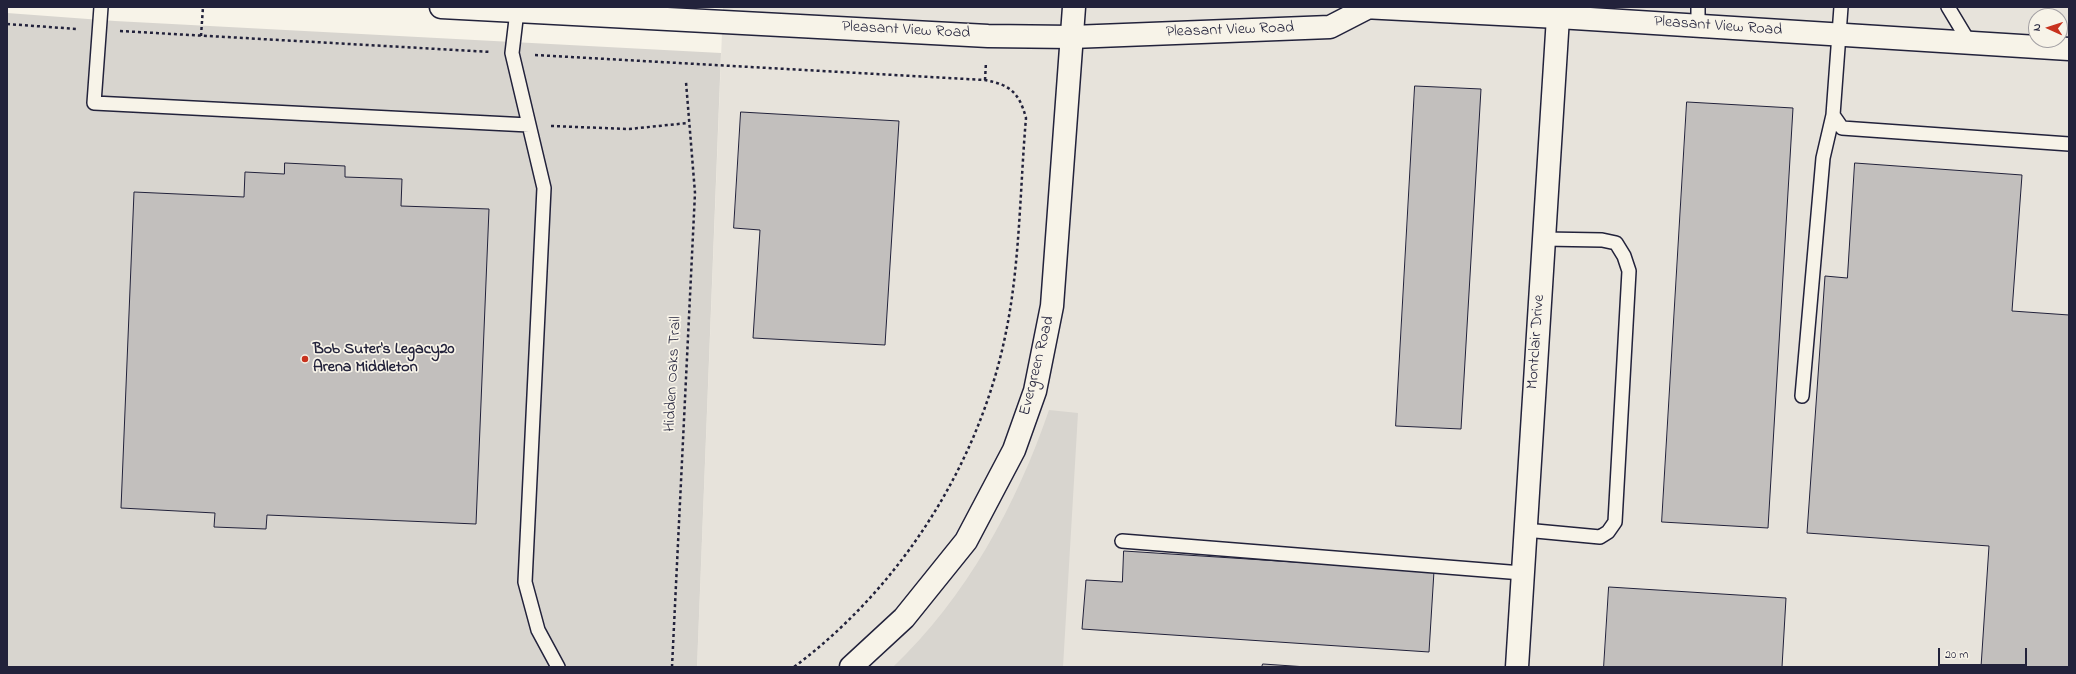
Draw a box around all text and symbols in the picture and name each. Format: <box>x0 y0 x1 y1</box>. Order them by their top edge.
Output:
north arrow <box>2028 8 2068 48</box>
street label: Pleasant View Road <box>1653 13 1783 41</box>
street label: Pleasant View Road <box>841 18 971 44</box>
street label: Pleasant View Road <box>1165 19 1295 43</box>
text: N <box>2029 23 2045 32</box>
street label: Montclair Drive <box>1524 294 1550 390</box>
street label: Evergreen Road <box>1016 314 1060 418</box>
street label: Hidden Oaks Trail <box>661 316 687 432</box>
place label: Bob Suter's Legacy20 Arena Middleton <box>313 340 455 378</box>
marker: Bob Suter's Legacy20 Arena Middleton <box>300 354 310 364</box>
scale bar <box>1940 640 2029 666</box>
text: 20 m <box>1945 646 1968 664</box>

